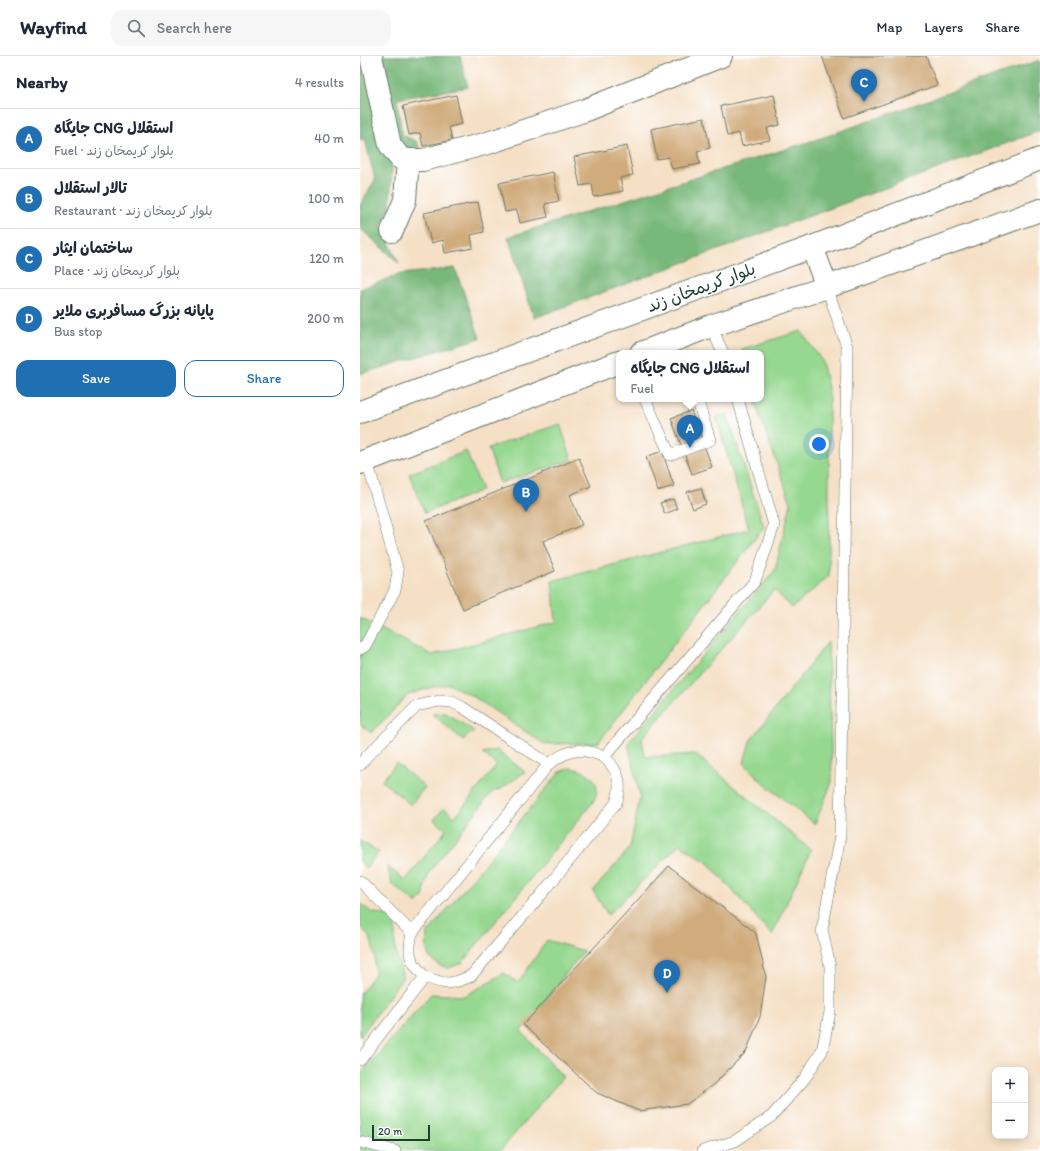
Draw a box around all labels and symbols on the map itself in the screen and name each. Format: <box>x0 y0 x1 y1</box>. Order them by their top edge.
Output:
pin: C <box>851 69 877 102</box>
street label: بلوار کریمخان زند <box>644 258 758 317</box>
pin: A <box>677 415 703 448</box>
your location <box>809 434 829 454</box>
pin: B <box>513 479 539 512</box>
pin: D <box>654 960 680 993</box>
scale bar <box>372 1123 430 1142</box>

